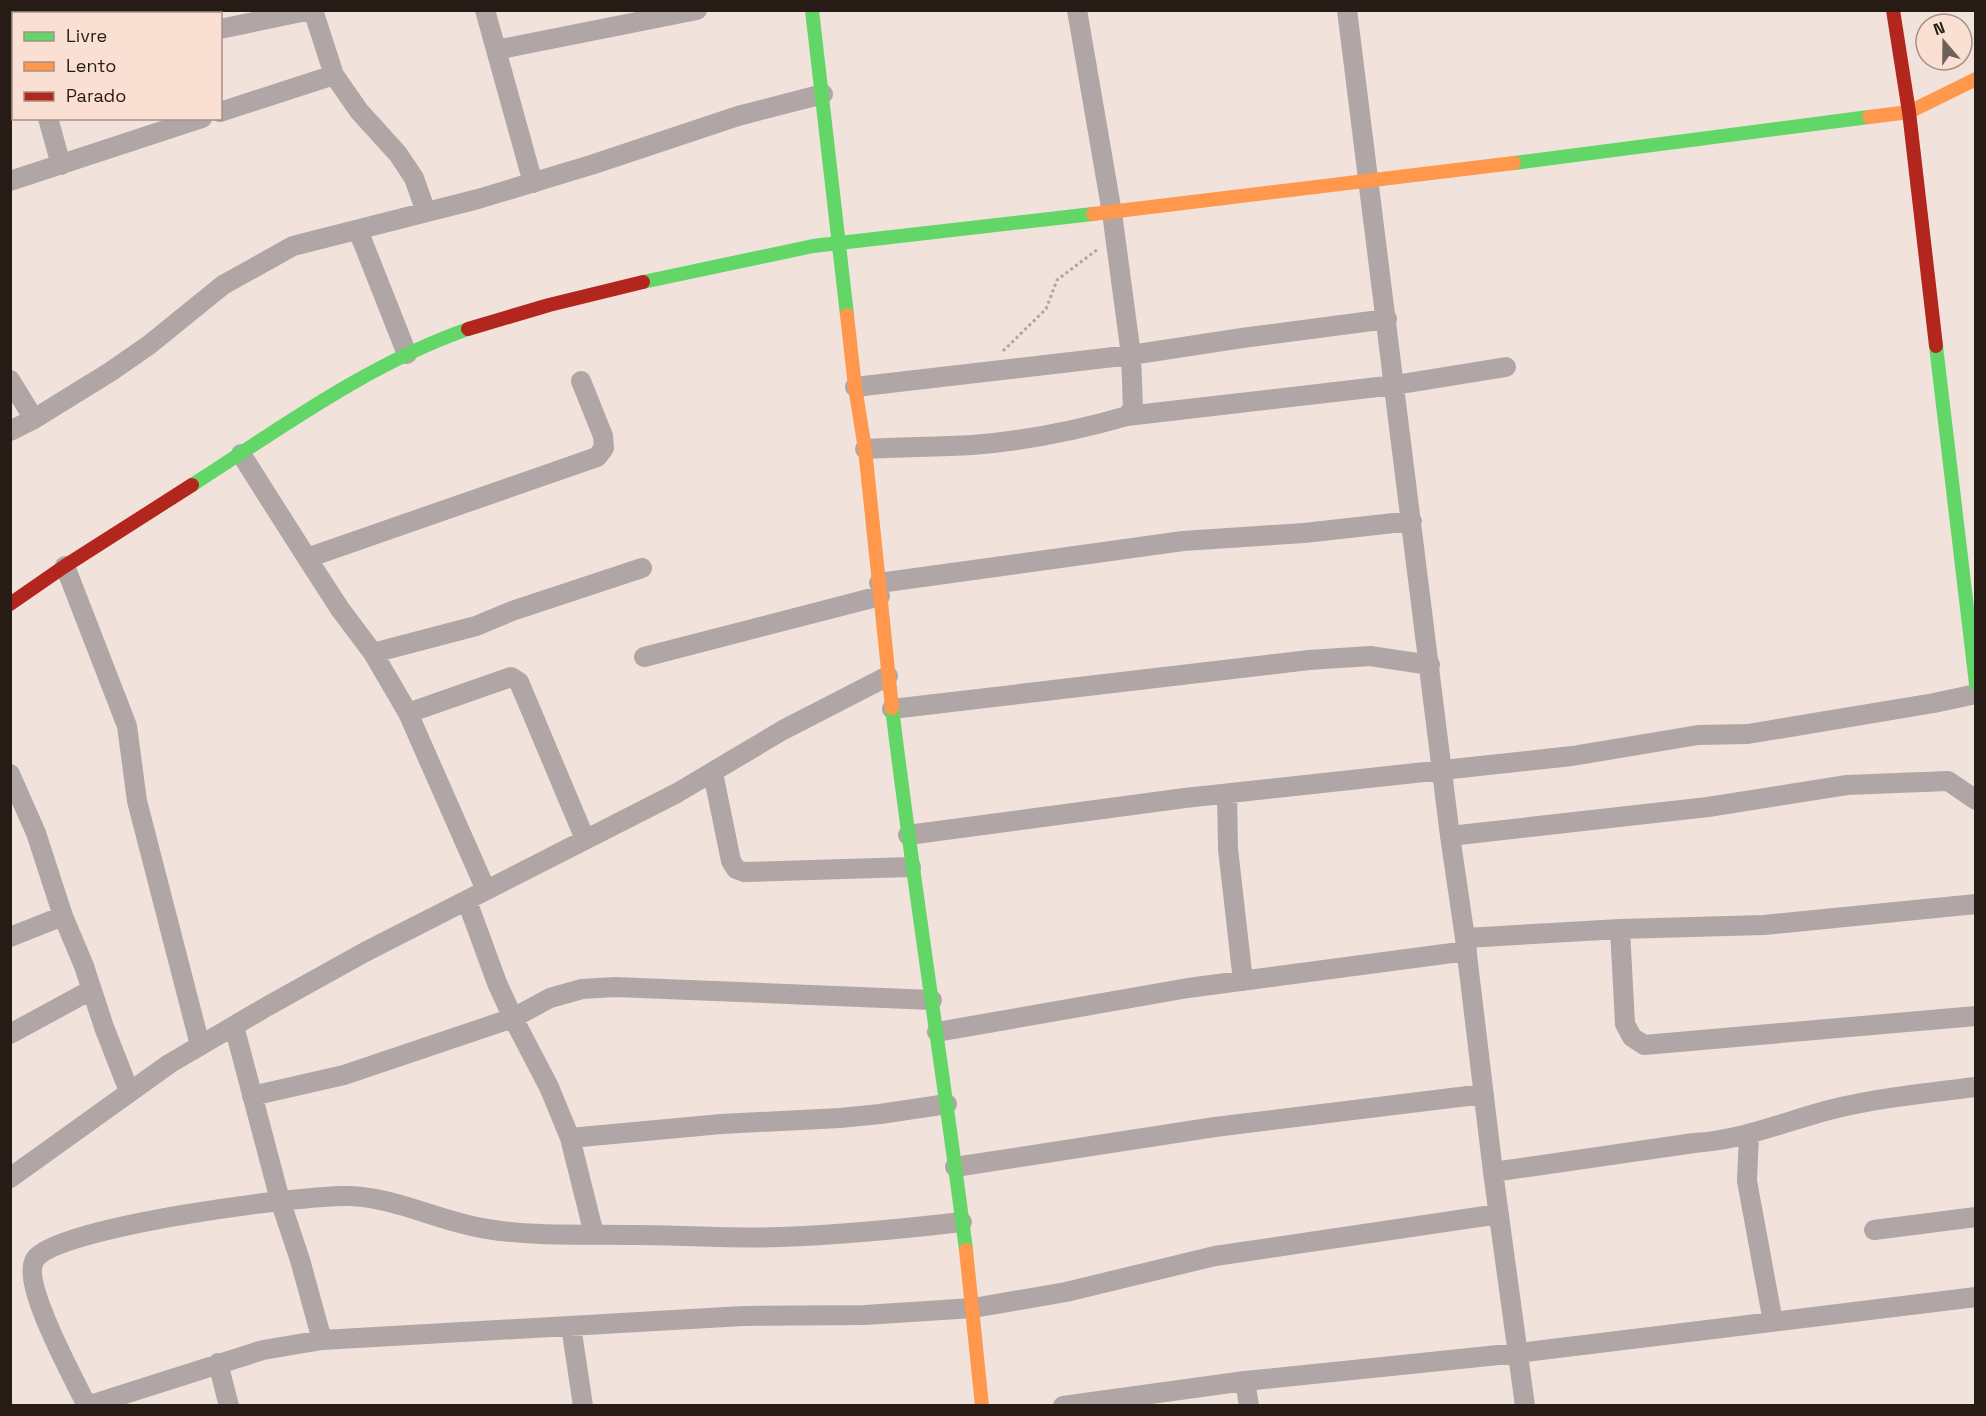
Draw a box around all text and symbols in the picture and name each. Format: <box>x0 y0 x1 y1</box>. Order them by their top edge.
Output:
legend <box>12 12 222 120</box>
north arrow <box>1914 12 1974 72</box>
text: N <box>1930 17 1948 40</box>
text: Livre <box>66 24 107 47</box>
text: Lento <box>66 54 116 77</box>
text: Parado <box>66 84 126 107</box>

